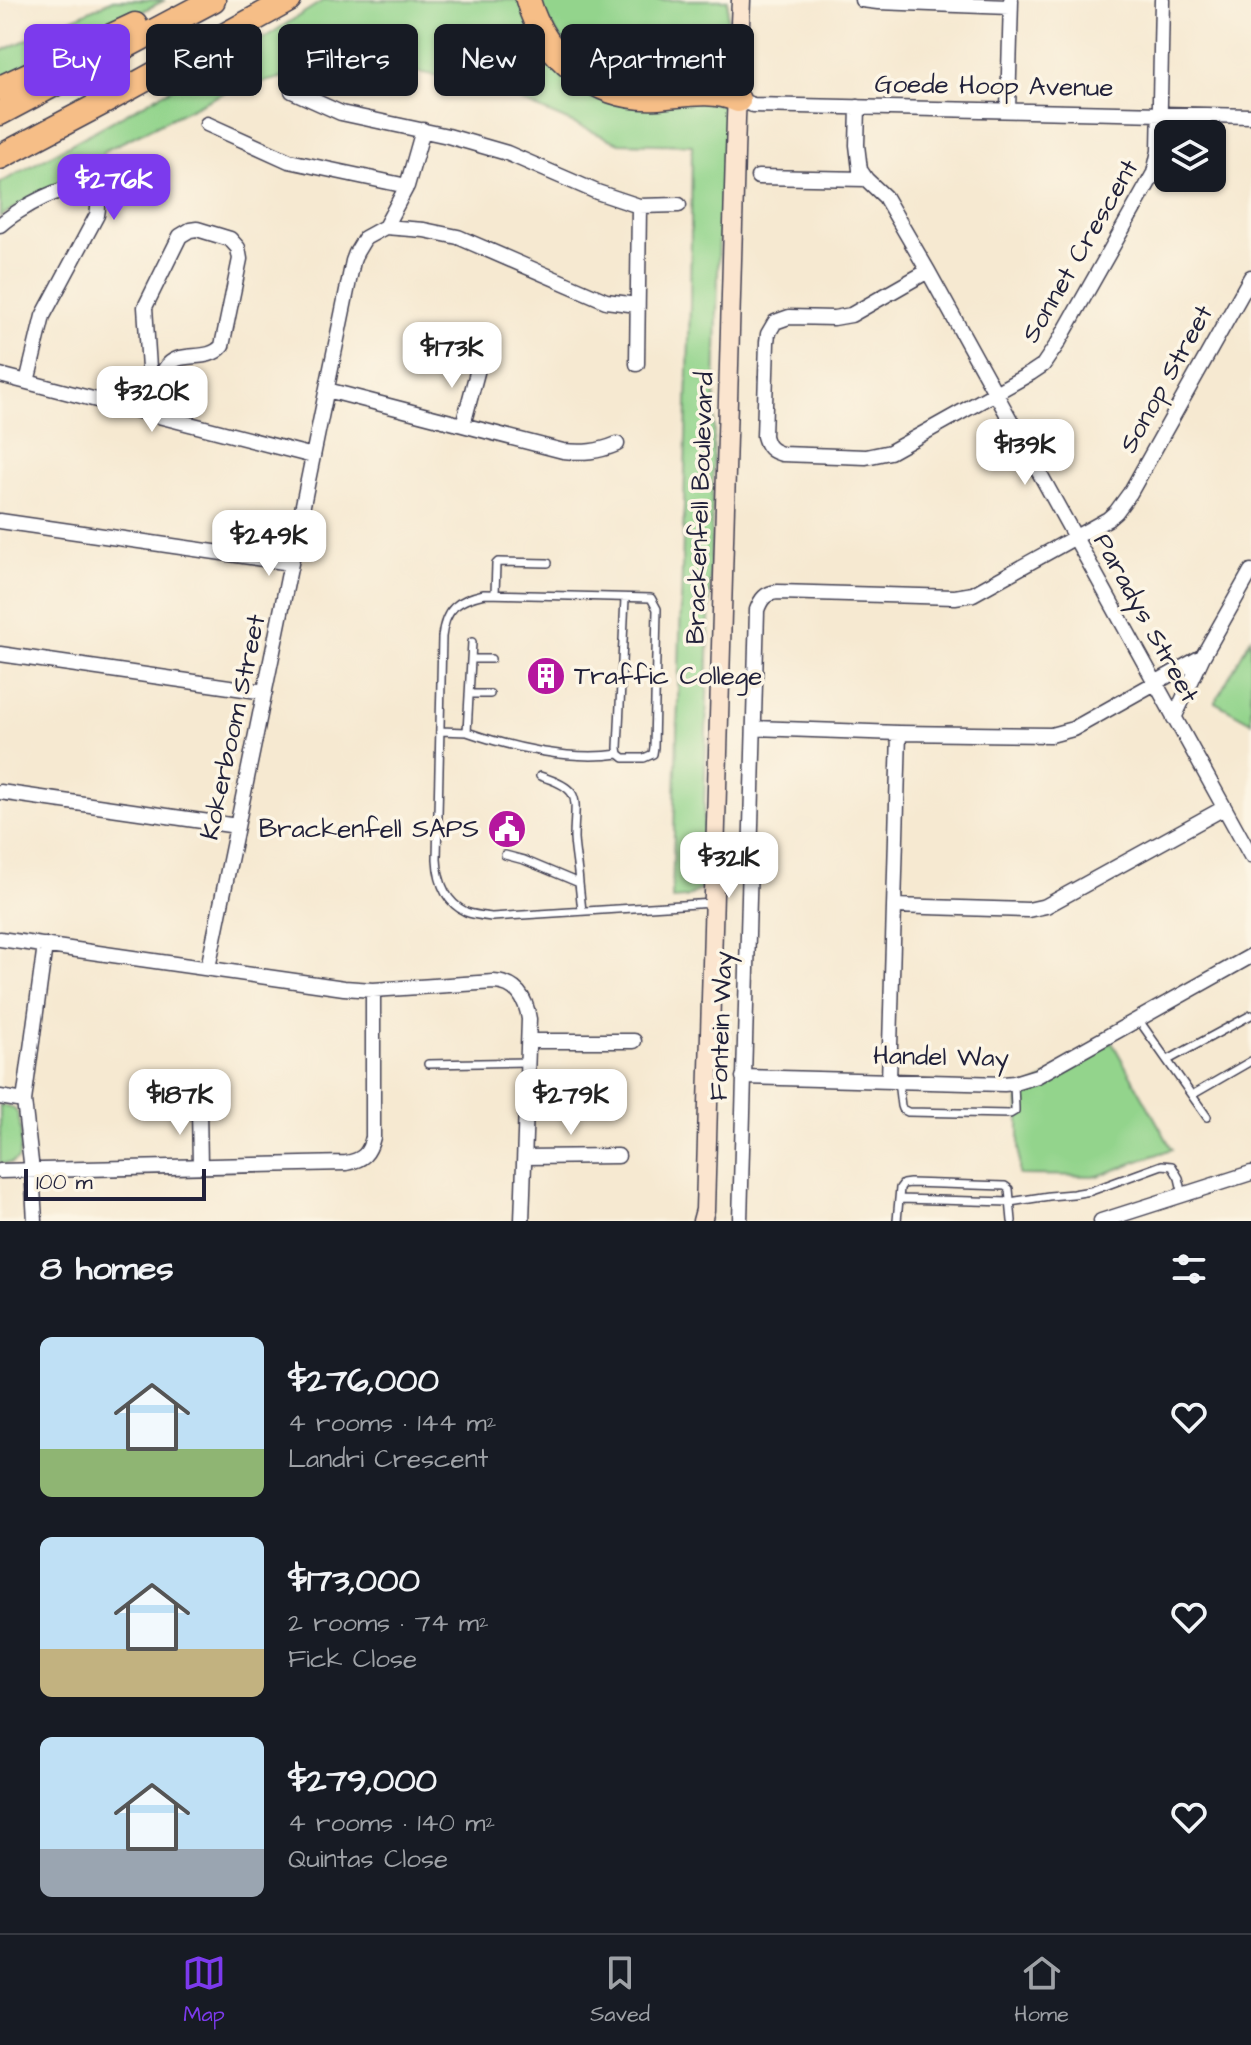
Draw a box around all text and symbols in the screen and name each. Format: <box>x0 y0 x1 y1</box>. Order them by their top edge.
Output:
chip: Buy <box>24 24 130 96</box>
chip: Rent <box>146 24 262 96</box>
chip: Filters <box>278 24 418 96</box>
chip: New <box>434 24 545 96</box>
chip: Apartment <box>561 24 754 96</box>
street label: Goede Hoop Avenue <box>874 66 1114 106</box>
map controls <box>1154 120 1226 192</box>
button: layers <box>1154 120 1226 192</box>
street label: Sonnet Crescent <box>1013 152 1147 349</box>
pin: $276K <box>58 154 170 222</box>
text: $276K <box>75 162 153 198</box>
street label: Sonop Street <box>1110 298 1222 459</box>
pin: $173K <box>396 322 508 390</box>
text: $173K <box>421 330 483 366</box>
pin: $320K <box>96 366 208 434</box>
street label: Brackenfell Boulevard <box>677 371 723 645</box>
text: $320K <box>115 374 189 410</box>
pin: $139K <box>969 419 1081 487</box>
text: $139K <box>994 427 1056 463</box>
pin: $249K <box>213 510 325 578</box>
text: $249K <box>230 518 308 554</box>
street label: Paradys Street <box>1083 527 1208 711</box>
street label: Kokerboom Street <box>192 611 275 843</box>
building icon: Traffic College <box>525 655 567 697</box>
place label: Traffic College <box>574 658 762 696</box>
public building icon: Brackenfell SAPS <box>486 808 528 850</box>
place label: Brackenfell SAPS <box>259 811 479 847</box>
pin: $321K <box>673 832 785 900</box>
text: $321K <box>698 840 760 876</box>
street label: Fontein Way <box>700 951 744 1101</box>
street label: Handel Way <box>873 1038 1009 1078</box>
pin: $187K <box>124 1069 236 1137</box>
pin: $279K <box>515 1069 627 1137</box>
text: $187K <box>147 1077 213 1113</box>
text: $279K <box>533 1077 609 1113</box>
scale bar <box>24 1165 206 1201</box>
text: 100 m <box>36 1167 93 1198</box>
text: 8 homes <box>40 1245 174 1293</box>
icon: filters <box>1167 1247 1211 1291</box>
text: $276,000 <box>288 1357 439 1405</box>
icon: home <box>104 1369 200 1465</box>
icon: heart <box>1167 1395 1211 1439</box>
text: 4 rooms · 144 m² <box>288 1405 497 1441</box>
text: Landri Crescent <box>288 1441 488 1477</box>
text: $173,000 <box>288 1557 420 1605</box>
icon: home <box>104 1569 200 1665</box>
icon: heart <box>1167 1595 1211 1639</box>
text: 2 rooms · 74 m² <box>288 1605 489 1641</box>
text: Fick Close <box>288 1641 417 1677</box>
text: $279,000 <box>288 1757 437 1805</box>
icon: home <box>104 1769 200 1865</box>
icon: heart <box>1167 1795 1211 1839</box>
text: 4 rooms · 140 m² <box>288 1805 495 1841</box>
text: Quintas Close <box>288 1841 448 1877</box>
tab: Map <box>182 1951 226 2030</box>
tab: Saved <box>590 1951 650 2030</box>
tab: Home <box>1014 1951 1069 2030</box>

